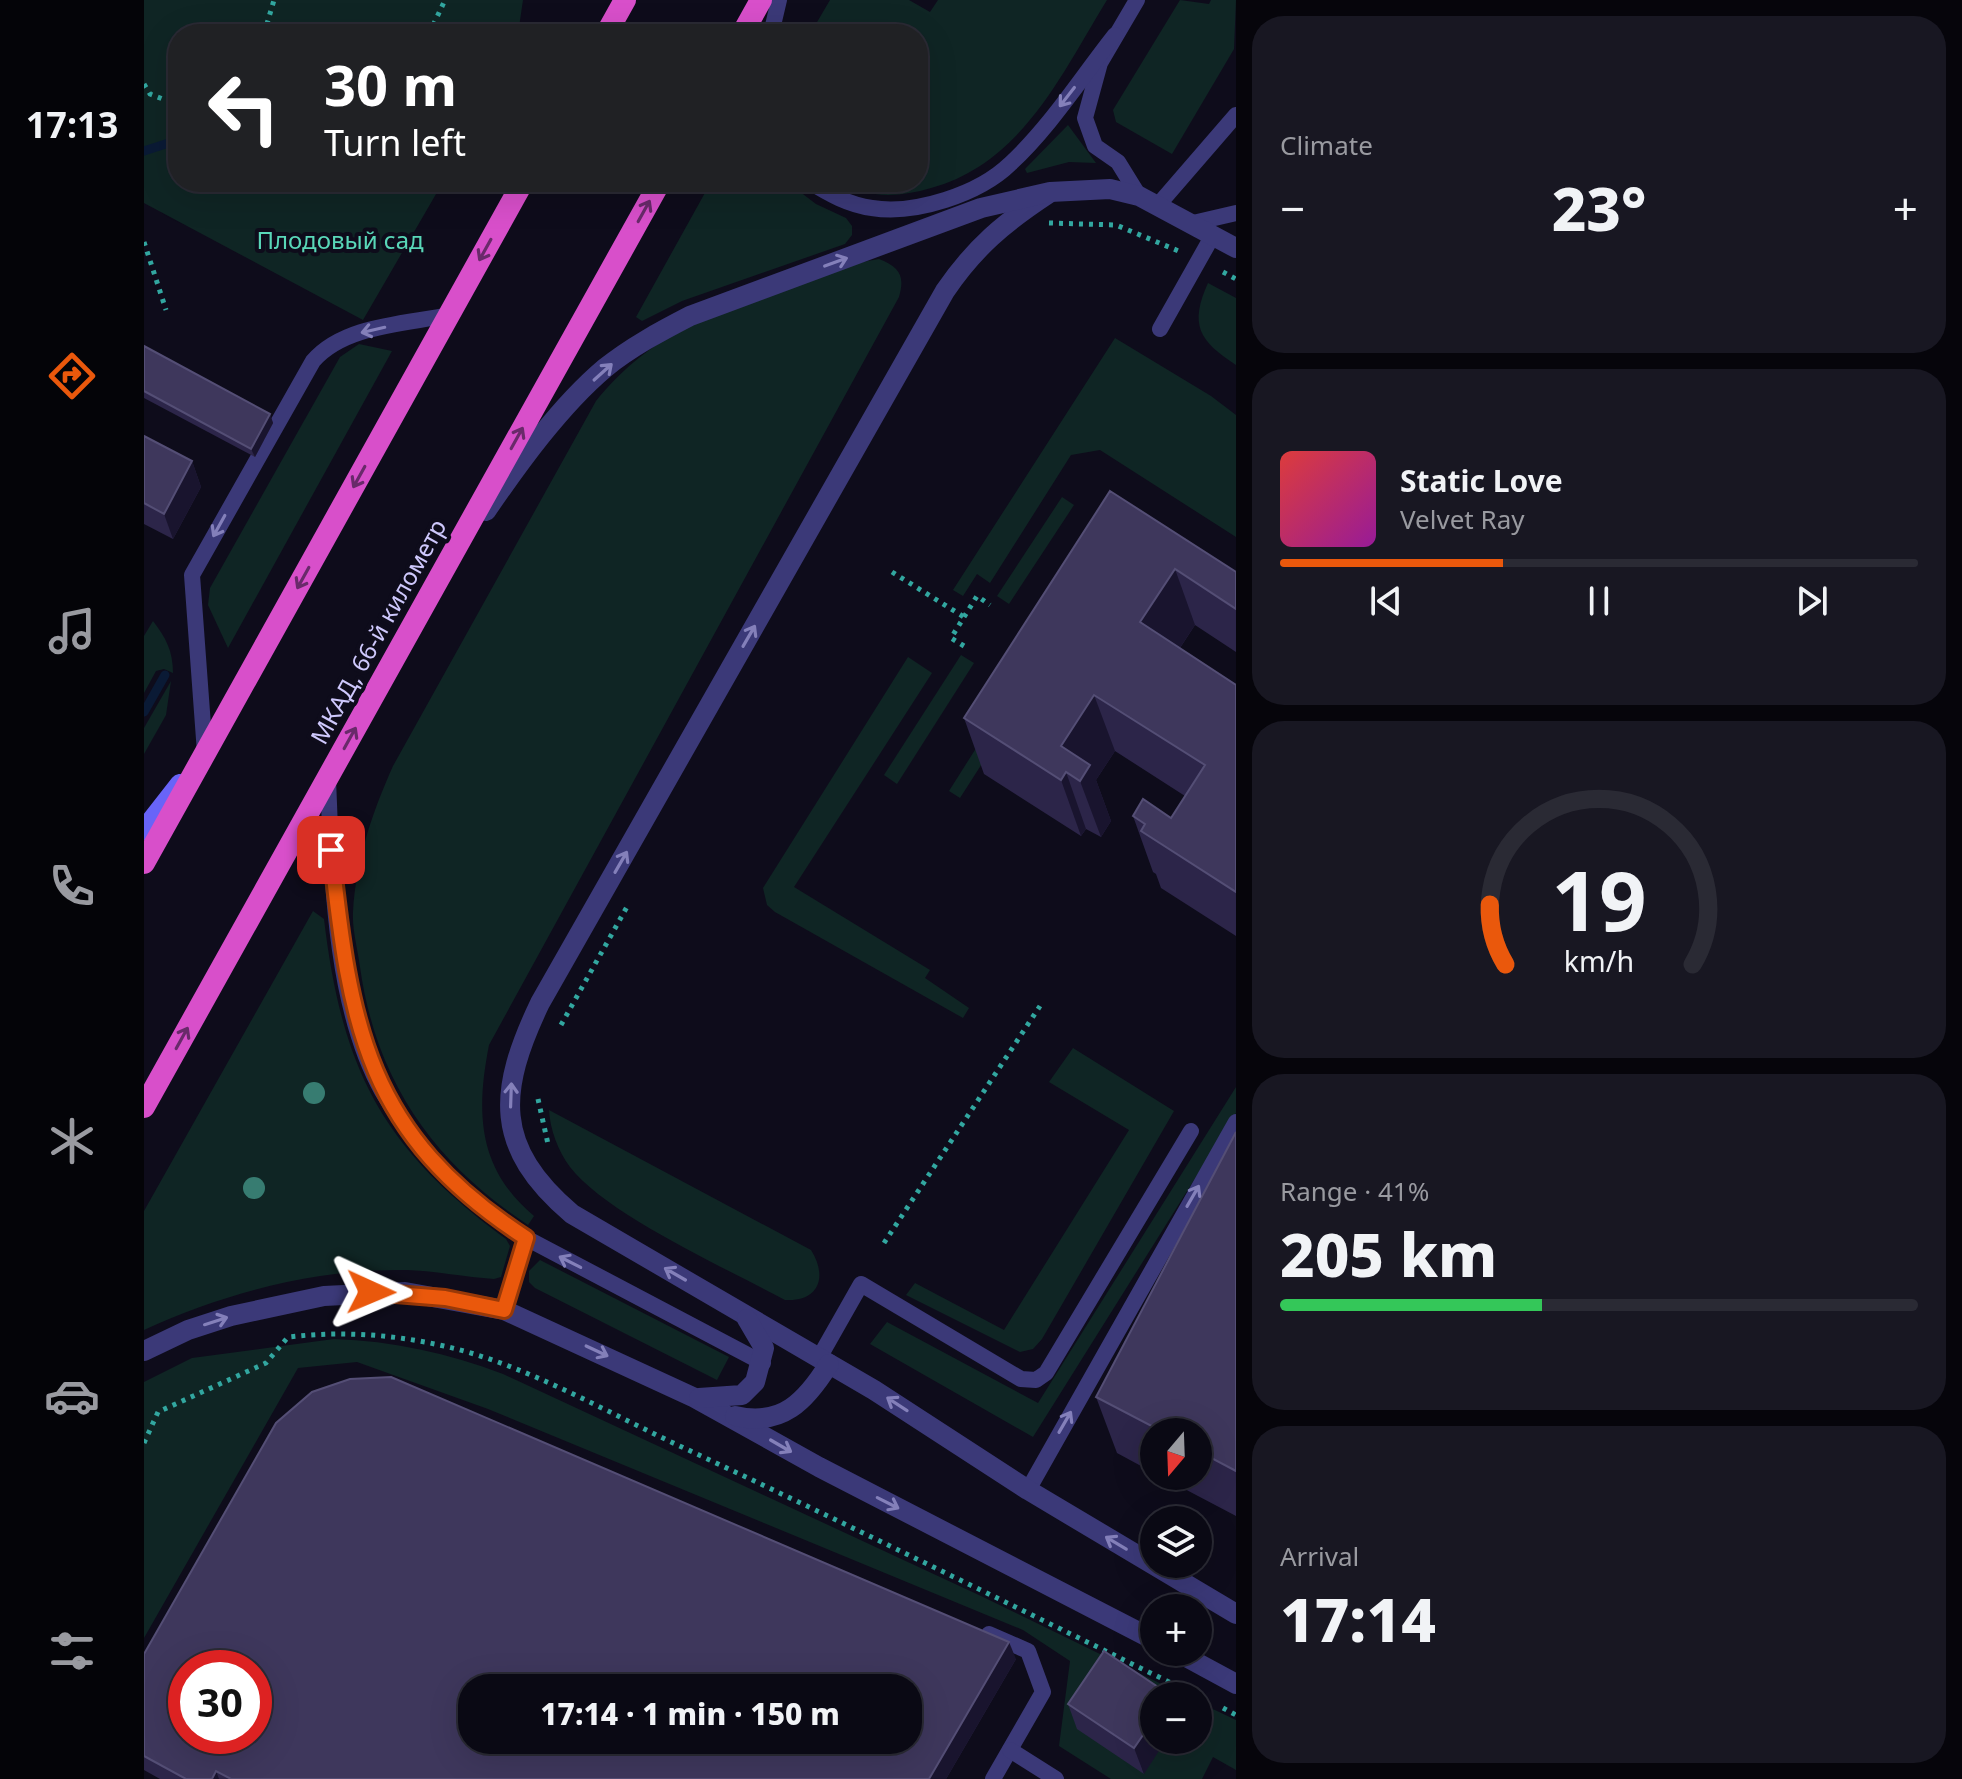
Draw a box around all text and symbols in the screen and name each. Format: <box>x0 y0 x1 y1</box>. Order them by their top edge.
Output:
text: 30 m <box>324 46 457 122</box>
icon: left <box>192 56 296 160</box>
one-way arrow <box>1058 86 1076 107</box>
text: 17:13 <box>26 100 118 149</box>
text: Turn left <box>324 118 466 167</box>
text: Climate <box>1280 127 1373 163</box>
text: 23° <box>1552 167 1646 249</box>
text: − <box>1280 178 1305 238</box>
text: + <box>1893 178 1918 238</box>
one-way arrow <box>636 199 652 223</box>
park label: Плодовый сад <box>256 223 424 256</box>
one-way arrow <box>477 238 493 261</box>
one-way arrow <box>823 254 848 268</box>
one-way arrow <box>361 323 386 338</box>
icon: directions <box>44 348 100 404</box>
one-way arrow <box>592 364 612 382</box>
one-way arrow <box>510 426 525 450</box>
text: Static Love <box>1400 460 1563 501</box>
one-way arrow <box>351 465 367 488</box>
text: Velvet Ray <box>1400 501 1525 537</box>
street label: МКАД, 66-й километр <box>302 513 453 750</box>
one-way arrow <box>211 514 227 537</box>
one-way arrow <box>294 566 310 589</box>
icon: previous <box>1364 579 1408 623</box>
icon: pause <box>1577 579 1621 623</box>
icon: next <box>1790 579 1834 623</box>
icon: music <box>44 603 100 659</box>
one-way arrow <box>741 625 757 648</box>
one-way arrow <box>342 727 358 750</box>
pin <box>297 816 365 884</box>
icon: arrive <box>309 828 353 872</box>
text: 19 <box>1551 842 1647 955</box>
one-way arrow <box>613 851 629 874</box>
icon: phone <box>44 858 100 914</box>
text: km/h <box>1564 942 1634 981</box>
one-way arrow <box>175 1027 190 1051</box>
one-way arrow <box>503 1082 518 1108</box>
icon: climate <box>44 1113 100 1169</box>
text: Range · 41% <box>1280 1173 1429 1209</box>
one-way arrow <box>1185 1185 1201 1208</box>
text: 205 km <box>1280 1213 1497 1295</box>
position arrow <box>329 1250 413 1334</box>
one-way arrow <box>558 1254 582 1270</box>
one-way arrow <box>664 1266 687 1282</box>
one-way arrow <box>203 1313 228 1327</box>
one-way arrow <box>584 1344 608 1360</box>
icon: car <box>44 1368 100 1424</box>
one-way arrow <box>886 1396 908 1413</box>
one-way arrow <box>1057 1411 1073 1434</box>
north arrow <box>1140 1418 1212 1490</box>
map controls <box>1140 1418 1212 1754</box>
one-way arrow <box>769 1439 793 1454</box>
one-way arrow <box>876 1495 900 1511</box>
button: layers <box>1140 1506 1212 1578</box>
one-way arrow <box>1105 1535 1128 1551</box>
text: Arrival <box>1280 1538 1359 1574</box>
text: 17:14 <box>1280 1578 1436 1660</box>
button: + <box>1140 1594 1212 1666</box>
icon: filters <box>44 1623 100 1679</box>
speed limit sign: 30 <box>168 1650 272 1754</box>
button: − <box>1140 1682 1212 1754</box>
text: 17:14 · 1 min · 150 m <box>540 1693 840 1734</box>

